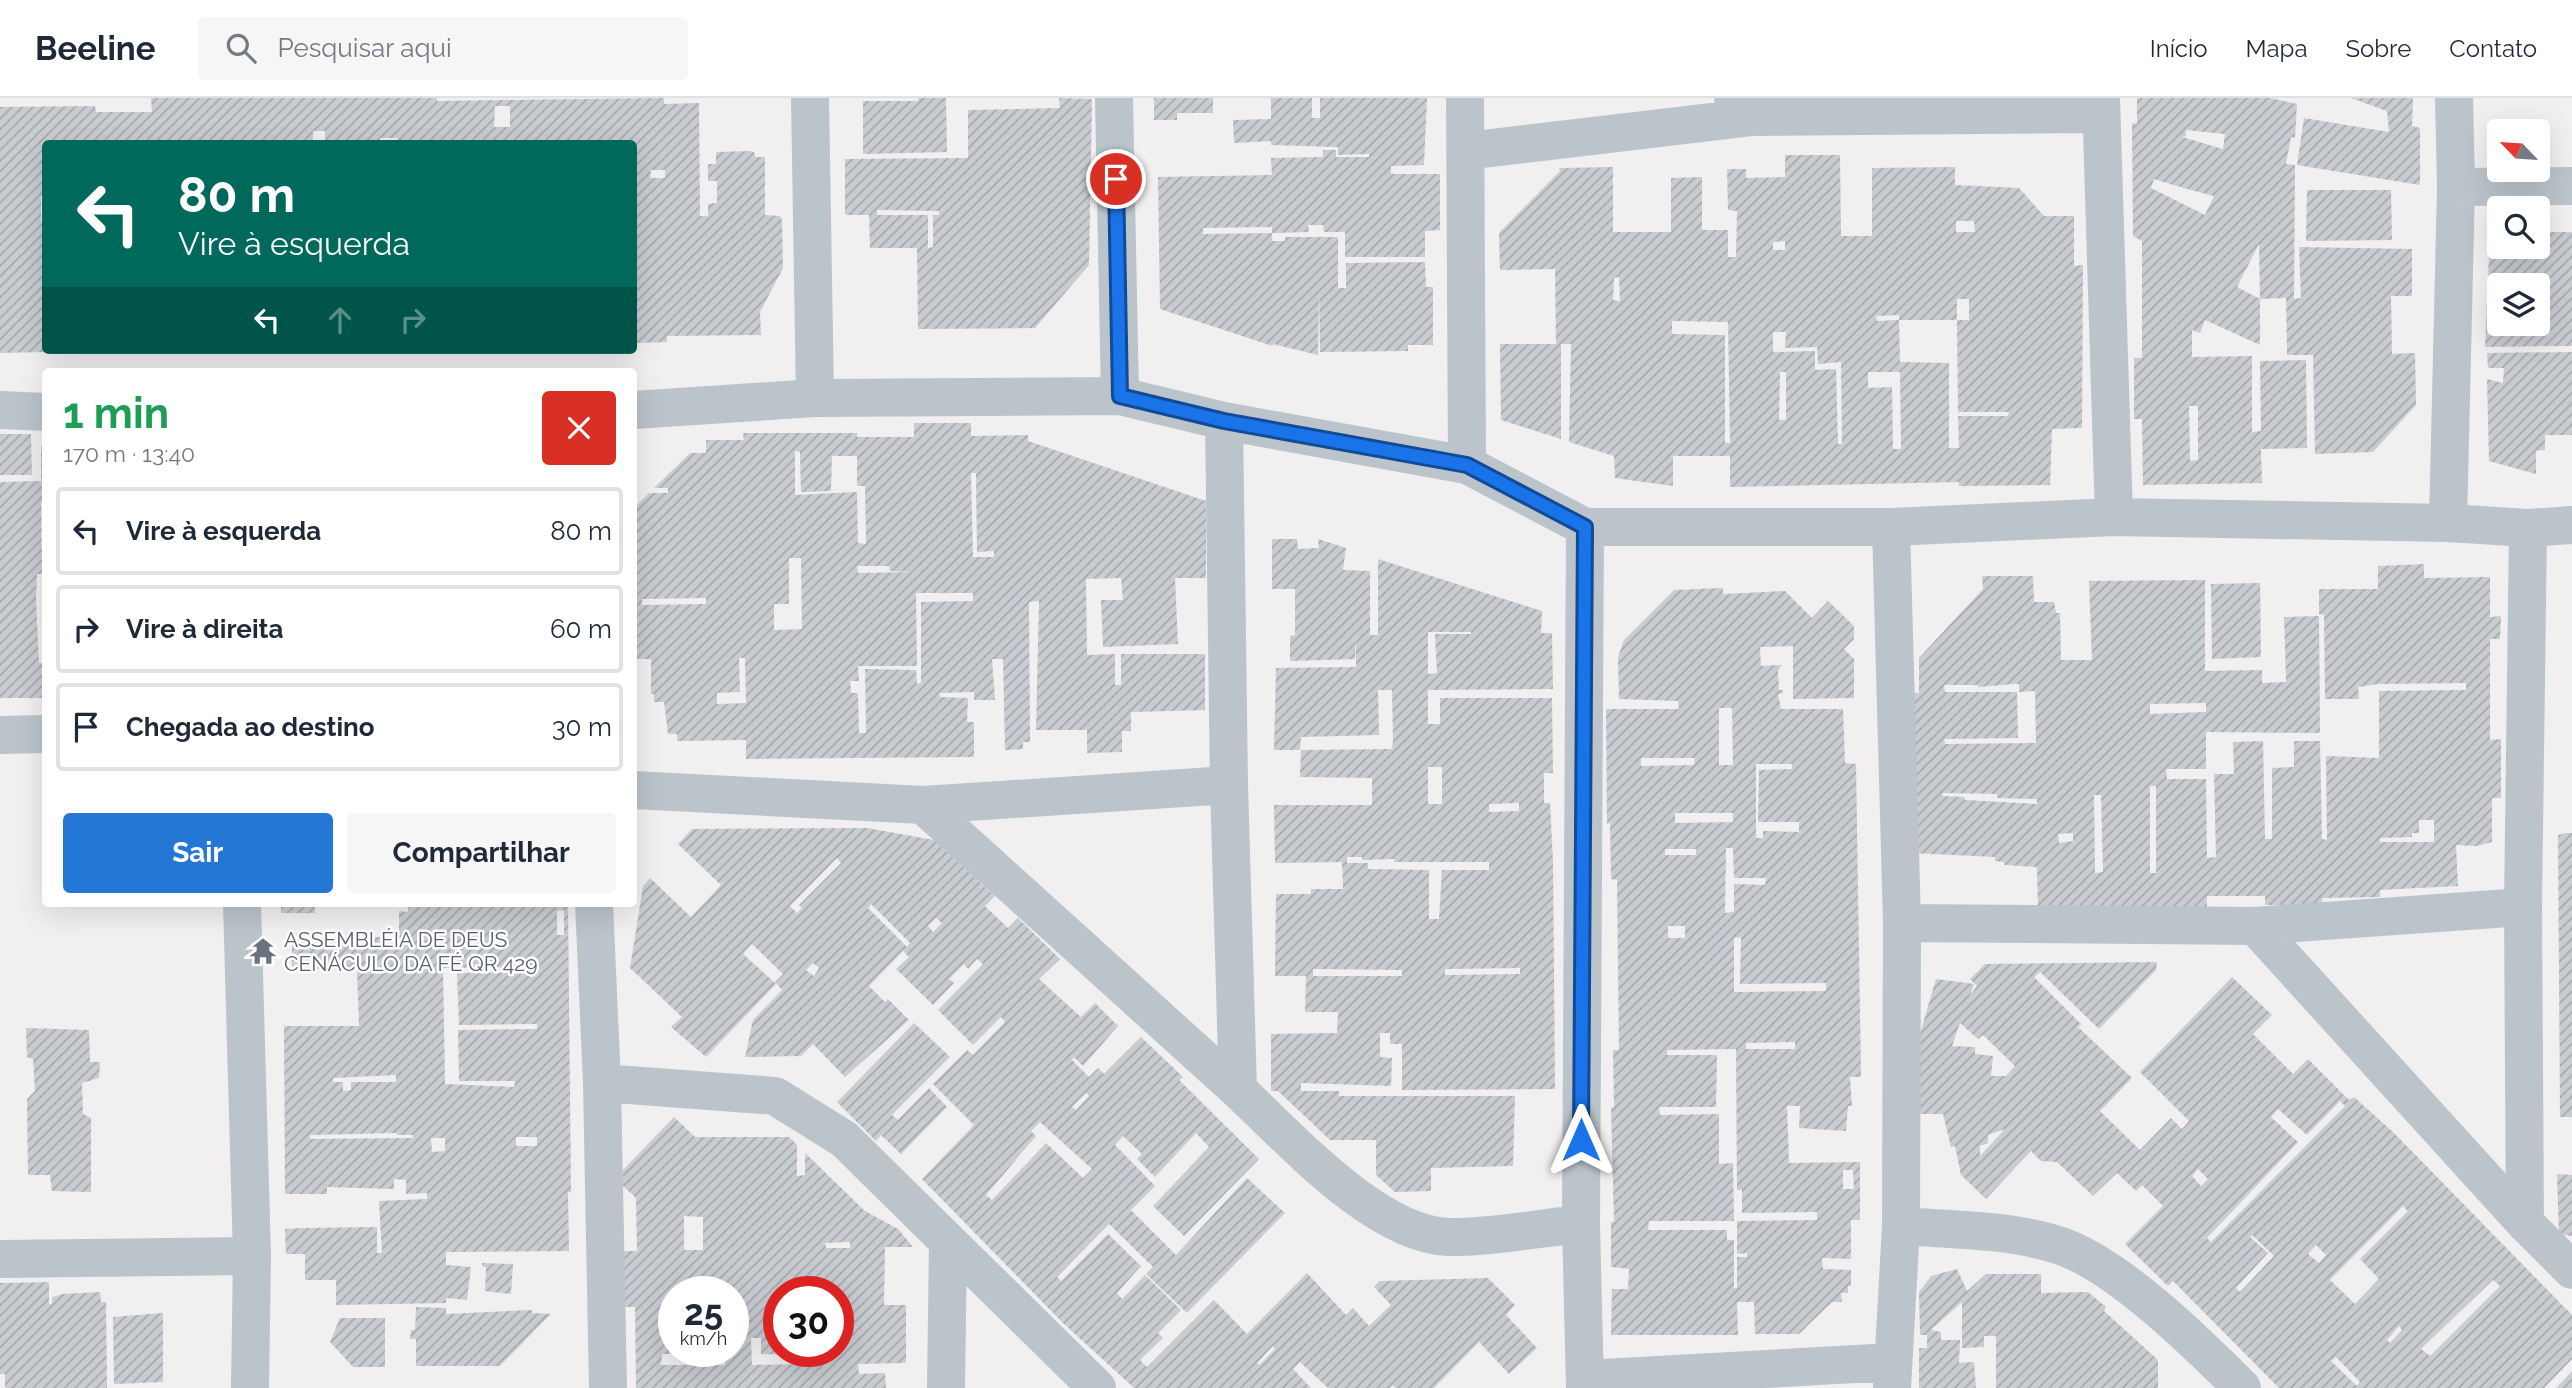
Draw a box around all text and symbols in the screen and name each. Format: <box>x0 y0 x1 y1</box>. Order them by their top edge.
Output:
search box <box>198 17 688 80</box>
text: Beeline <box>35 29 156 68</box>
icon: search <box>222 29 260 67</box>
text: Pesquisar aqui <box>278 33 452 63</box>
text: Início <box>2150 34 2208 63</box>
text: Mapa <box>2246 34 2307 63</box>
text: Sobre <box>2345 34 2411 63</box>
text: Contato <box>2449 34 2537 63</box>
north arrow <box>2487 119 2550 182</box>
map controls <box>2487 119 2550 336</box>
pin <box>1086 149 1146 209</box>
icon: arrive <box>1097 160 1135 198</box>
text: 80 m <box>178 166 295 223</box>
icon: left <box>63 168 154 259</box>
button: search <box>2487 196 2550 259</box>
text: Vire à esquerda <box>178 225 410 262</box>
button: layers <box>2487 273 2550 336</box>
icon: left <box>248 301 286 339</box>
icon: ahead <box>321 301 359 339</box>
icon: right <box>394 301 432 339</box>
text: 1 min <box>63 389 169 438</box>
button: close <box>542 391 616 465</box>
text: 170 m · 13:40 <box>63 440 195 467</box>
icon: left <box>67 512 105 550</box>
text: Vire à esquerda <box>126 516 321 546</box>
text: 80 m <box>550 516 612 546</box>
icon: right <box>67 610 105 648</box>
text: Vire à direita <box>126 614 283 644</box>
text: 60 m <box>550 614 612 644</box>
icon: arrive <box>67 708 105 746</box>
text: Chegada ao destino <box>126 712 375 742</box>
text: 30 m <box>552 712 612 742</box>
button: Sair <box>63 813 333 893</box>
button: Compartilhar <box>347 813 616 893</box>
place label: ASSEMBLÉIA DE DEUS CENÁCULO DA FÉ QR 429 <box>284 927 538 976</box>
temple icon: ASSEMBLÉIA DE DEUS CENÁCULO DA FÉ QR 429 <box>248 936 278 966</box>
position arrow <box>1544 1103 1618 1177</box>
speed limit sign: 30 <box>763 1276 854 1367</box>
text: 25 <box>684 1292 723 1333</box>
text: km/h <box>680 1328 727 1349</box>

